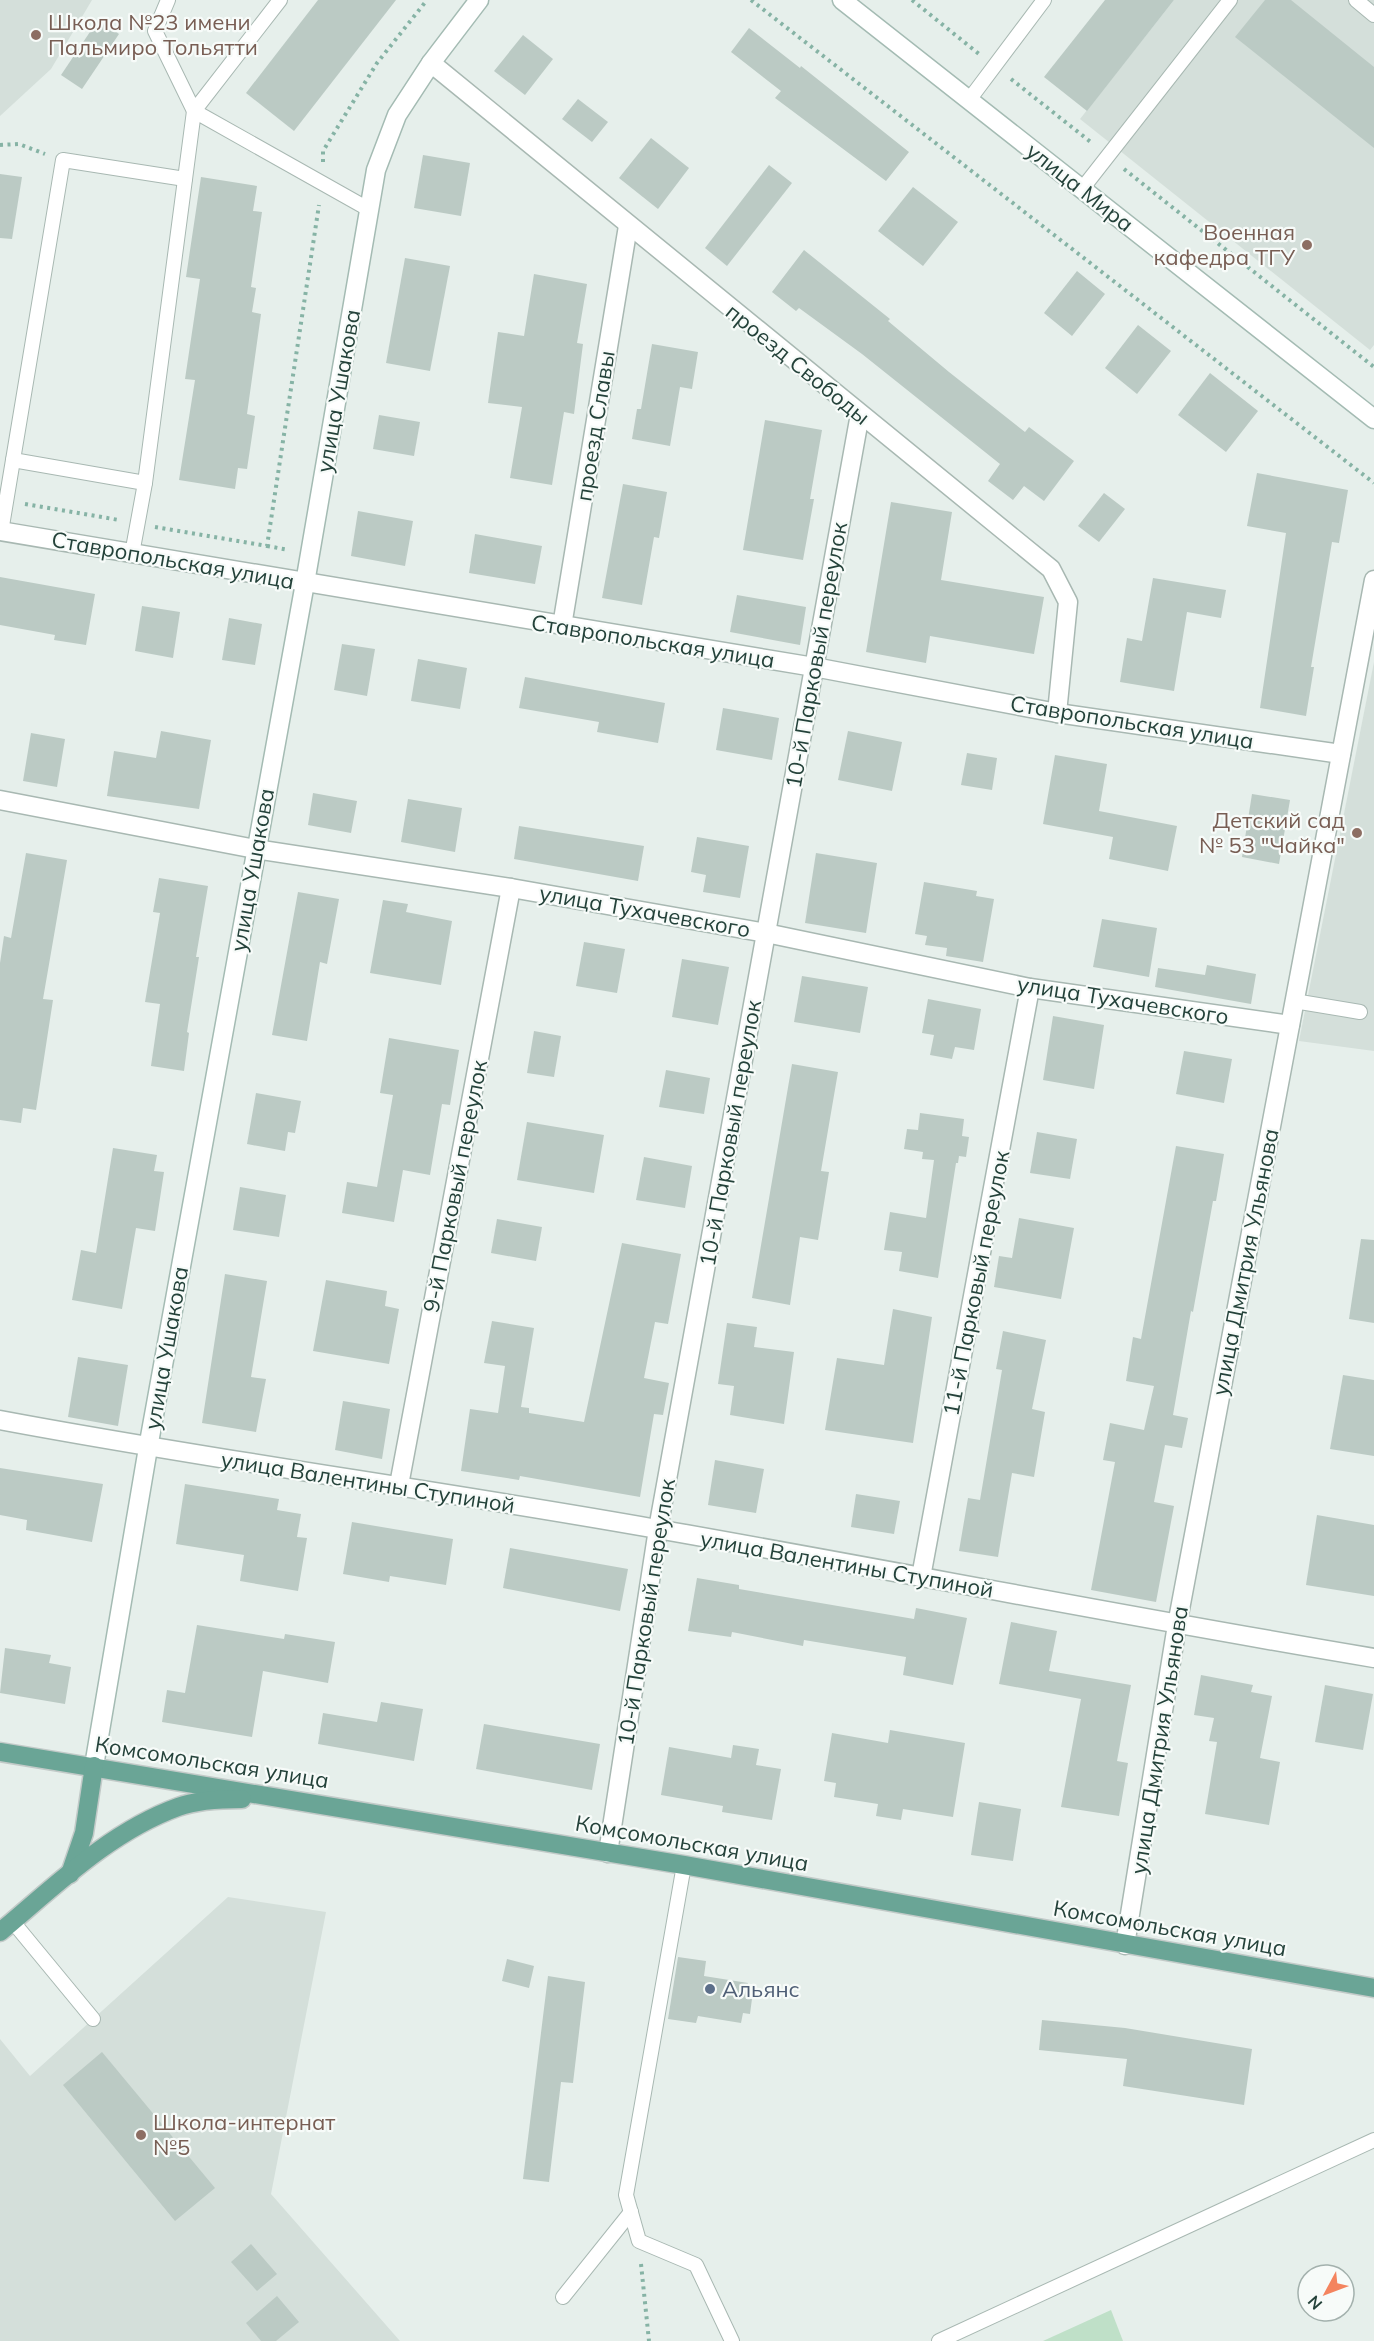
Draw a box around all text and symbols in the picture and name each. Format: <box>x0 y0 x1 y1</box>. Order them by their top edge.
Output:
place label: Школа №23 имени Пальмиро Тольятти <box>48 8 258 61</box>
marker: Школа №23 имени Пальмиро Тольятти <box>29 28 43 42</box>
street label: улица Мира <box>1021 136 1139 238</box>
place label: Военная кафедра ТГУ <box>1154 218 1295 271</box>
marker: Военная кафедра ТГУ <box>1300 238 1314 252</box>
street label: проезд Свободы <box>720 297 876 431</box>
street label: улица Ушакова <box>310 307 366 475</box>
street label: проезд Славы <box>569 349 621 503</box>
street label: 10-й Парковый переулок <box>779 519 853 790</box>
street label: Ставропольская улица <box>49 525 297 595</box>
street label: Ставропольская улица <box>529 608 777 674</box>
street label: Ставропольская улица <box>1008 689 1256 755</box>
street label: улица Ушакова <box>224 786 280 954</box>
place label: Детский сад № 53 "Чайка" <box>1199 806 1345 859</box>
marker: Детский сад № 53 "Чайка" <box>1350 826 1364 840</box>
street label: улица Тухачевского <box>537 879 753 943</box>
street label: улица Тухачевского <box>1015 969 1231 1031</box>
street label: 10-й Парковый переулок <box>693 997 767 1268</box>
street label: 9-й Парковый переулок <box>417 1057 493 1315</box>
street label: улица Дмитрия Ульянова <box>1205 1126 1285 1398</box>
street label: 11-й Парковый переулок <box>937 1148 1016 1418</box>
street label: улица Ушакова <box>138 1264 194 1432</box>
street label: улица Валентины Ступиной <box>219 1445 517 1519</box>
street label: 10-й Парковый переулок <box>611 1476 681 1747</box>
street label: улица Валентины Ступиной <box>698 1524 996 1604</box>
street label: улица Дмитрия Ульянова <box>1124 1604 1194 1876</box>
street label: Комсомольская улица <box>93 1730 331 1794</box>
street label: Комсомольская улица <box>573 1809 811 1877</box>
street label: Комсомольская улица <box>1051 1894 1289 1962</box>
place label: Альянс <box>722 1975 800 2003</box>
marker: Альянс <box>703 1982 717 1996</box>
place label: Школа-интернат №5 <box>153 2108 335 2161</box>
marker: Школа-интернат №5 <box>134 2128 148 2142</box>
north arrow <box>1296 2263 1356 2323</box>
text: N <box>1303 2292 1326 2314</box>

